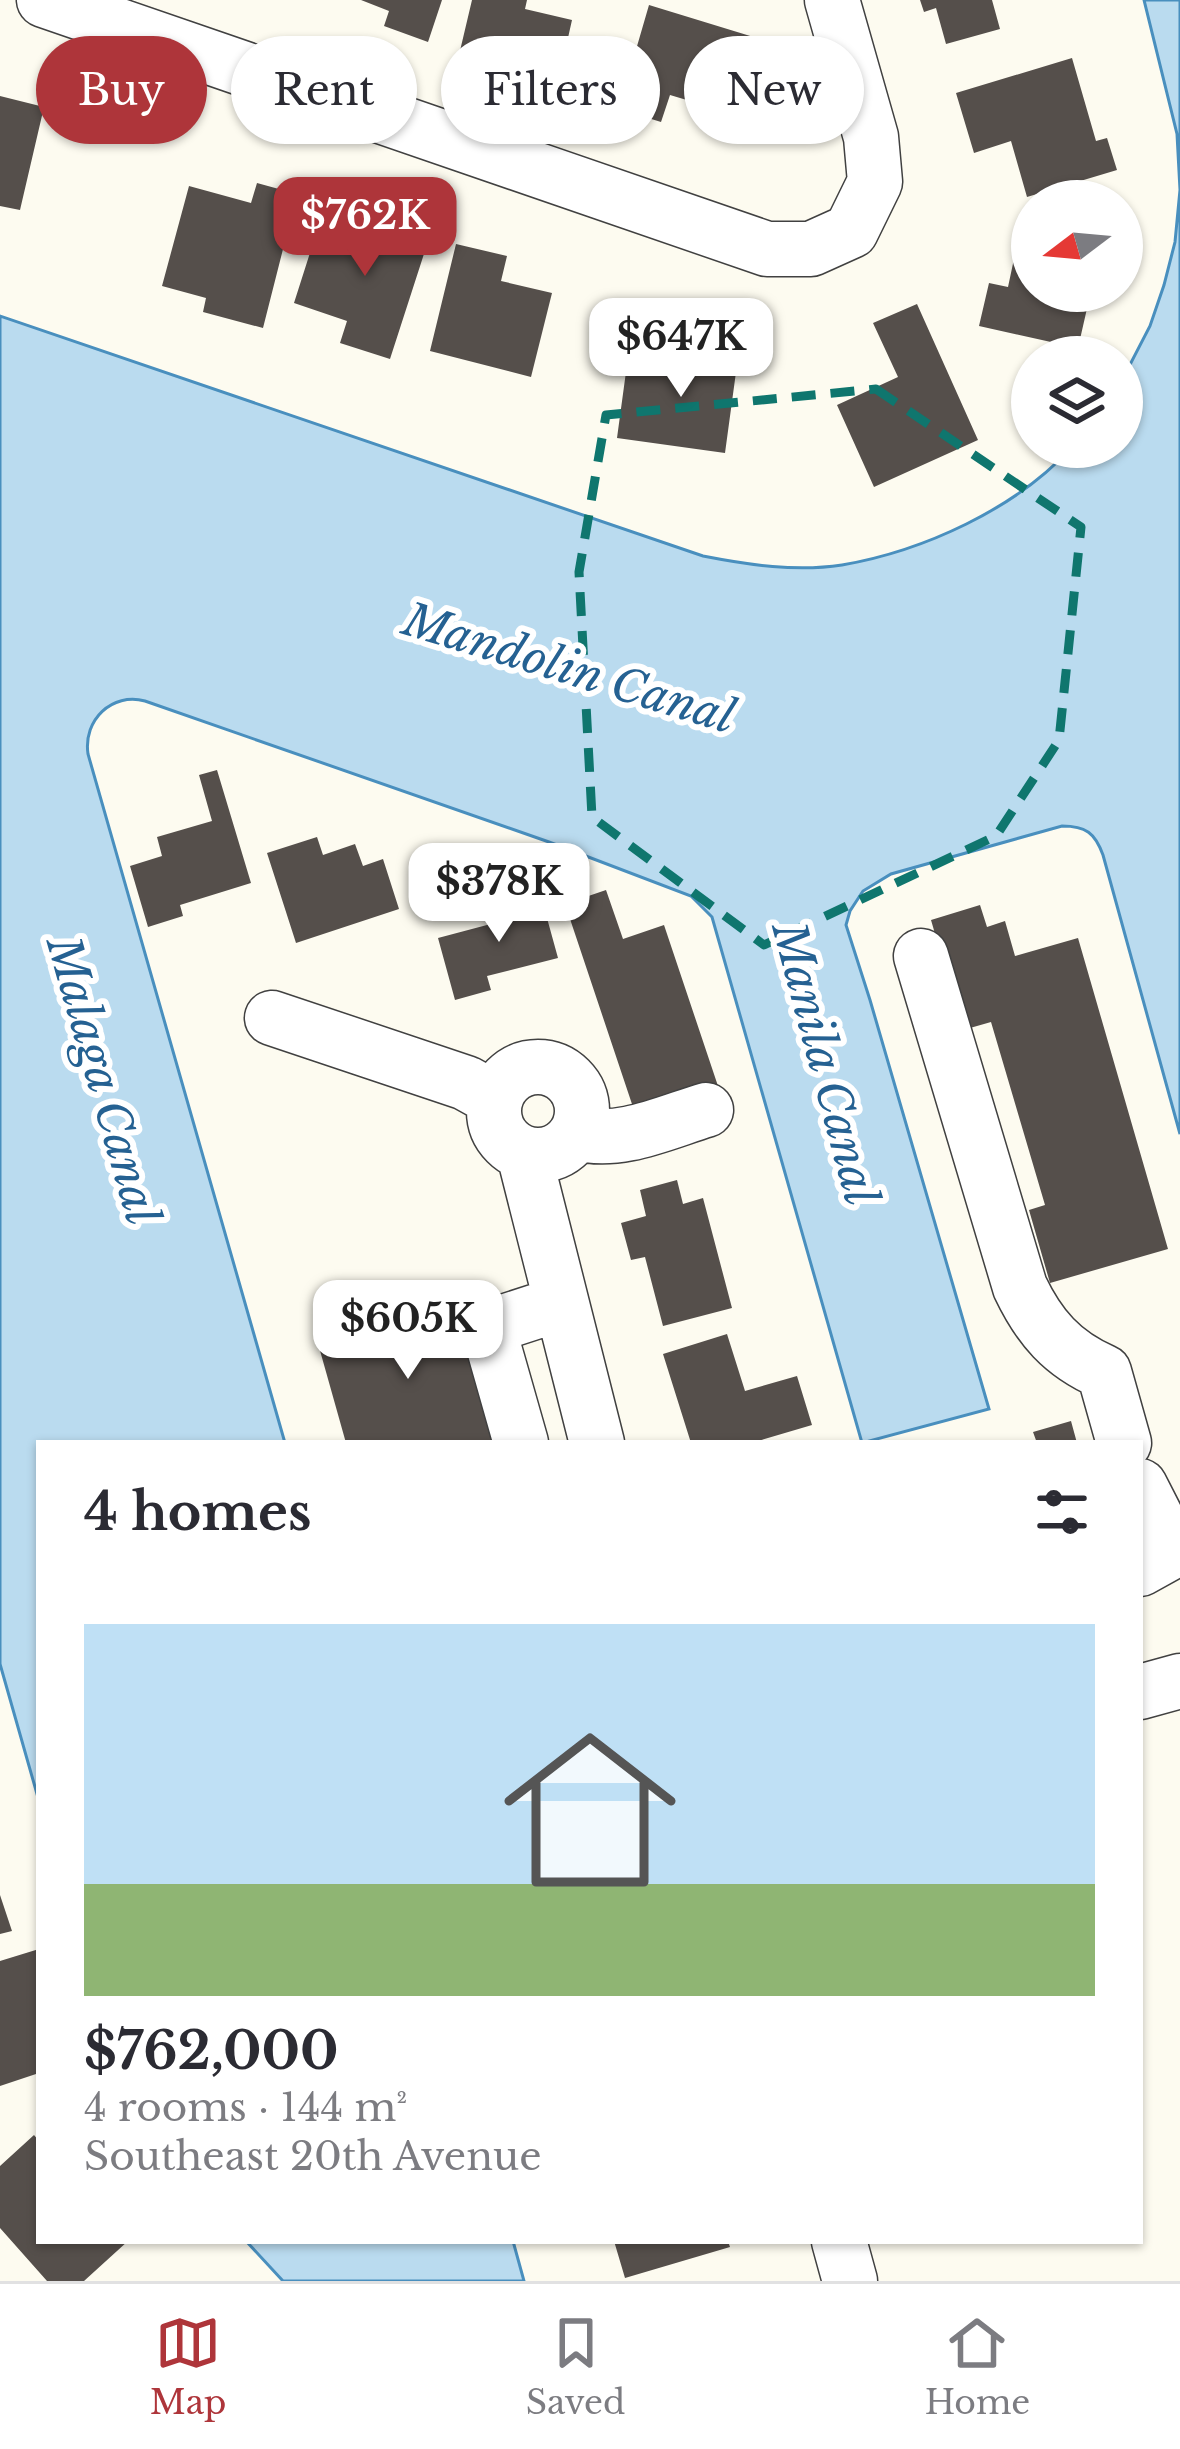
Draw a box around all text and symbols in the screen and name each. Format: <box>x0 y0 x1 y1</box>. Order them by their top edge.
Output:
chip: Buy <box>36 36 207 144</box>
chip: Rent <box>231 36 417 144</box>
chip: Filters <box>441 36 660 144</box>
chip: New <box>684 36 864 144</box>
pin: $762K <box>281 177 449 279</box>
north arrow <box>1011 180 1143 312</box>
map controls <box>1011 180 1143 468</box>
text: $762K <box>301 191 429 240</box>
pin: $647K <box>597 298 765 400</box>
text: $647K <box>616 312 746 361</box>
button: layers <box>1011 336 1143 468</box>
water label: Mandolin Canal <box>394 590 742 745</box>
pin: $378K <box>415 843 583 945</box>
text: $378K <box>436 857 562 906</box>
water label: Manila Canal <box>760 913 890 1212</box>
water label: Malaga Canal <box>35 927 171 1232</box>
pin: $605K <box>324 1280 492 1382</box>
text: $605K <box>340 1294 476 1343</box>
icon: filters <box>1029 1479 1095 1545</box>
text: 4 homes <box>84 1481 312 1544</box>
icon: home <box>482 1702 698 1918</box>
text: $762,000 <box>84 2020 339 2083</box>
text: 4 rooms · 144 m² <box>84 2083 407 2132</box>
text: Southeast 20th Avenue <box>84 2132 542 2181</box>
tab: Map <box>150 2310 226 2423</box>
tab: Saved <box>526 2310 625 2423</box>
tab: Home <box>925 2310 1030 2423</box>

